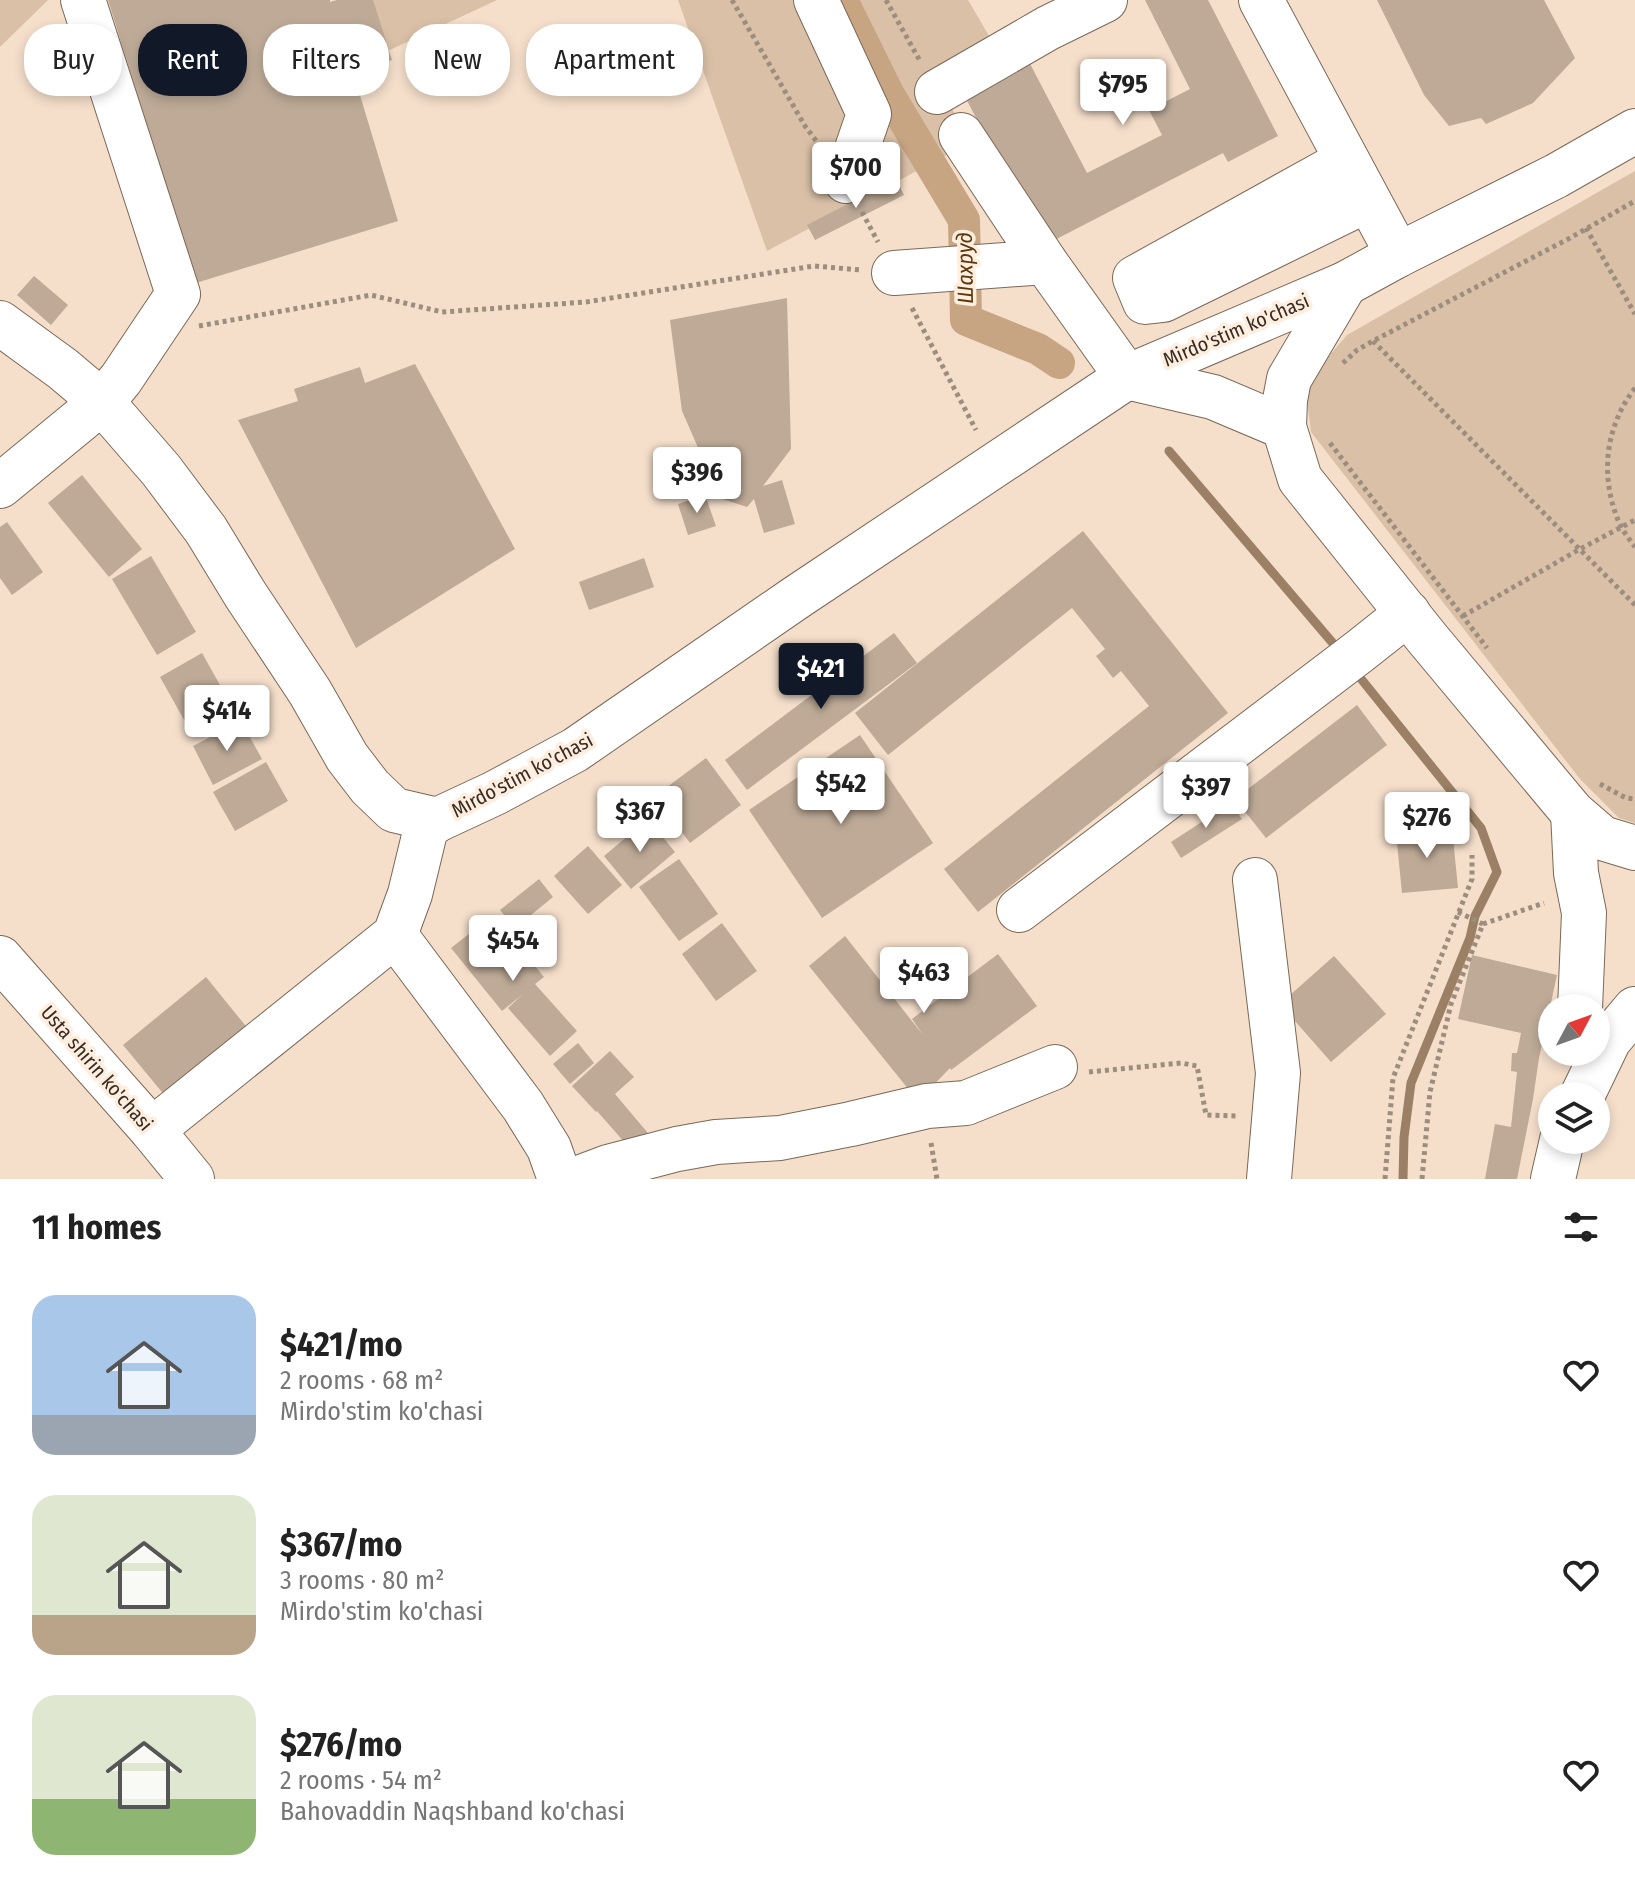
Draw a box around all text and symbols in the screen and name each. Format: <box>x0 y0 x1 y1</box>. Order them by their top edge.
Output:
chip: Buy <box>24 24 122 96</box>
chip: Rent <box>138 24 247 96</box>
chip: Filters <box>263 24 389 96</box>
chip: New <box>405 24 510 96</box>
chip: Apartment <box>526 24 703 96</box>
pin: $795 <box>1076 59 1170 127</box>
text: $795 <box>1098 69 1148 100</box>
pin: $700 <box>809 142 903 210</box>
text: $700 <box>830 152 882 183</box>
water label: Шахруд <box>951 232 979 304</box>
street label: Mirdo'stim ko'chasi <box>1159 288 1313 372</box>
pin: $396 <box>650 447 744 515</box>
text: $396 <box>671 457 723 488</box>
pin: $421 <box>774 643 868 711</box>
text: $421 <box>797 653 845 684</box>
pin: $414 <box>180 685 274 753</box>
text: $414 <box>203 695 251 726</box>
street label: Mirdo'stim ko'chasi <box>447 728 597 822</box>
pin: $542 <box>794 758 888 826</box>
pin: $397 <box>1159 762 1253 830</box>
text: $542 <box>816 768 866 799</box>
text: $397 <box>1181 772 1231 803</box>
pin: $367 <box>593 786 687 854</box>
pin: $276 <box>1380 792 1474 860</box>
text: $367 <box>615 796 665 827</box>
text: $276 <box>1403 802 1451 833</box>
pin: $454 <box>466 915 560 983</box>
text: $454 <box>487 925 539 956</box>
pin: $463 <box>877 947 971 1015</box>
text: $463 <box>898 957 950 988</box>
north arrow <box>1538 994 1610 1066</box>
map controls <box>1538 994 1610 1154</box>
street label: Usta shirin ko'chasi <box>36 1000 158 1136</box>
button: layers <box>1538 1082 1610 1154</box>
icon: filters <box>1559 1205 1603 1249</box>
text: 11 homes <box>32 1207 161 1248</box>
text: $421/mo <box>280 1324 403 1365</box>
icon: home <box>96 1327 192 1423</box>
icon: heart <box>1559 1353 1603 1397</box>
text: 2 rooms · 68 m² <box>280 1365 443 1396</box>
text: Mirdo'stim ko'chasi <box>280 1396 483 1427</box>
text: $367/mo <box>280 1524 402 1565</box>
icon: home <box>96 1527 192 1623</box>
icon: heart <box>1559 1553 1603 1597</box>
text: 3 rooms · 80 m² <box>280 1565 444 1596</box>
text: Mirdo'stim ko'chasi <box>280 1596 483 1627</box>
text: $276/mo <box>280 1724 402 1765</box>
icon: home <box>96 1727 192 1823</box>
icon: heart <box>1559 1753 1603 1797</box>
text: 2 rooms · 54 m² <box>280 1765 442 1796</box>
text: Bahovaddin Naqshband ko'chasi <box>280 1796 625 1827</box>

